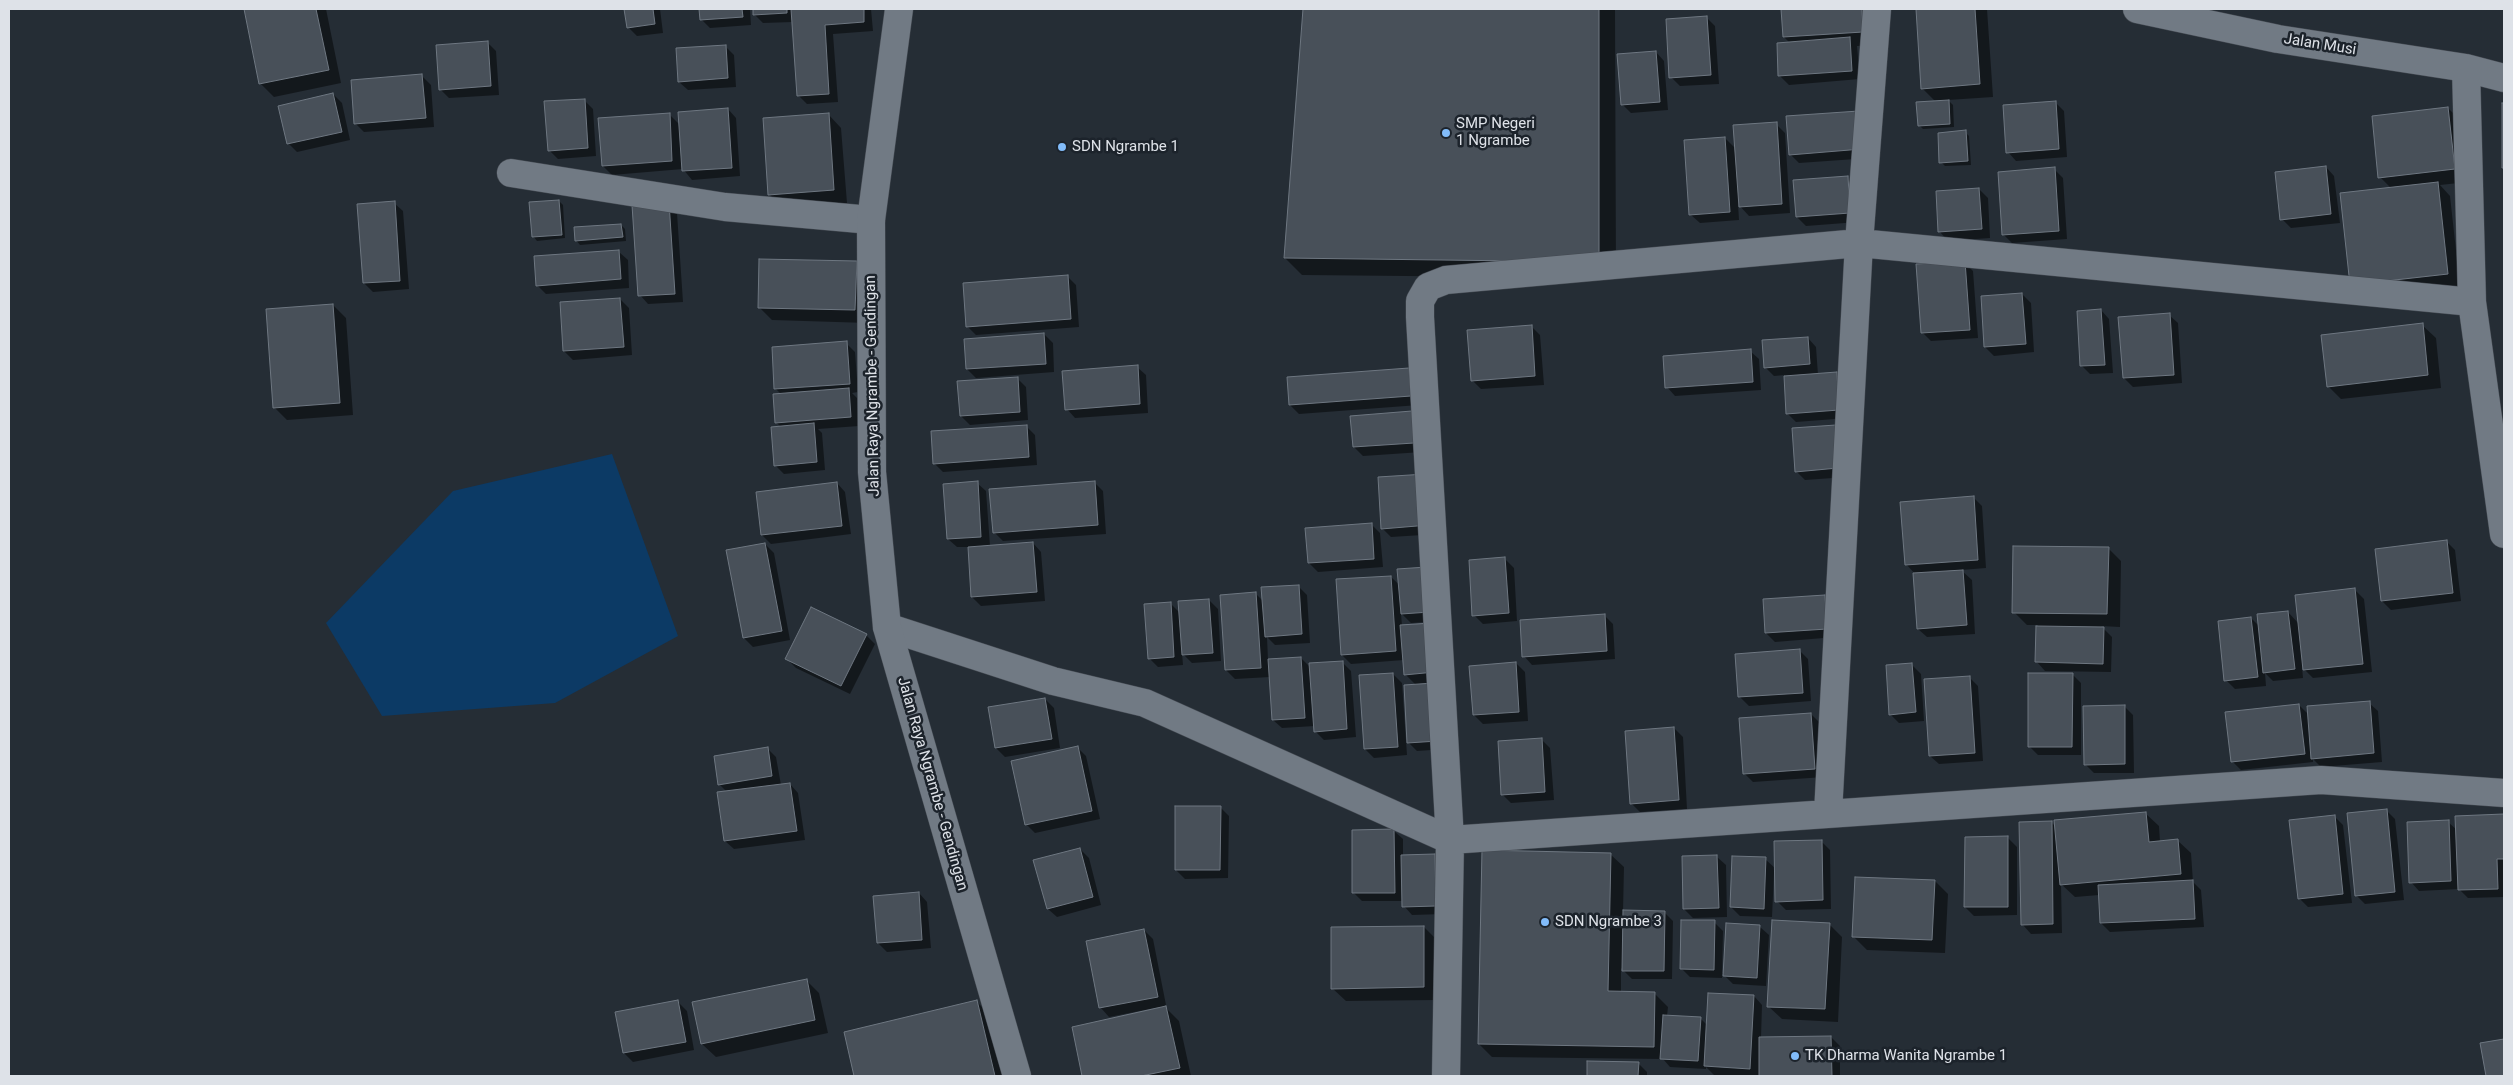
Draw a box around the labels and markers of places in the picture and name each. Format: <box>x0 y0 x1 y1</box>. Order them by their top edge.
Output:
place label: SMP Negeri 1 Ngrambe <box>1456 115 1535 150</box>
marker: SMP Negeri 1 Ngrambe <box>1440 127 1452 139</box>
place label: SDN Ngrambe 1 <box>1072 138 1179 156</box>
marker: SDN Ngrambe 1 <box>1056 141 1068 153</box>
place label: SDN Ngrambe 3 <box>1555 913 1662 931</box>
marker: SDN Ngrambe 3 <box>1539 916 1551 928</box>
place label: TK Dharma Wanita Ngrambe 1 <box>1805 1047 2007 1065</box>
marker: TK Dharma Wanita Ngrambe 1 <box>1789 1050 1801 1062</box>

